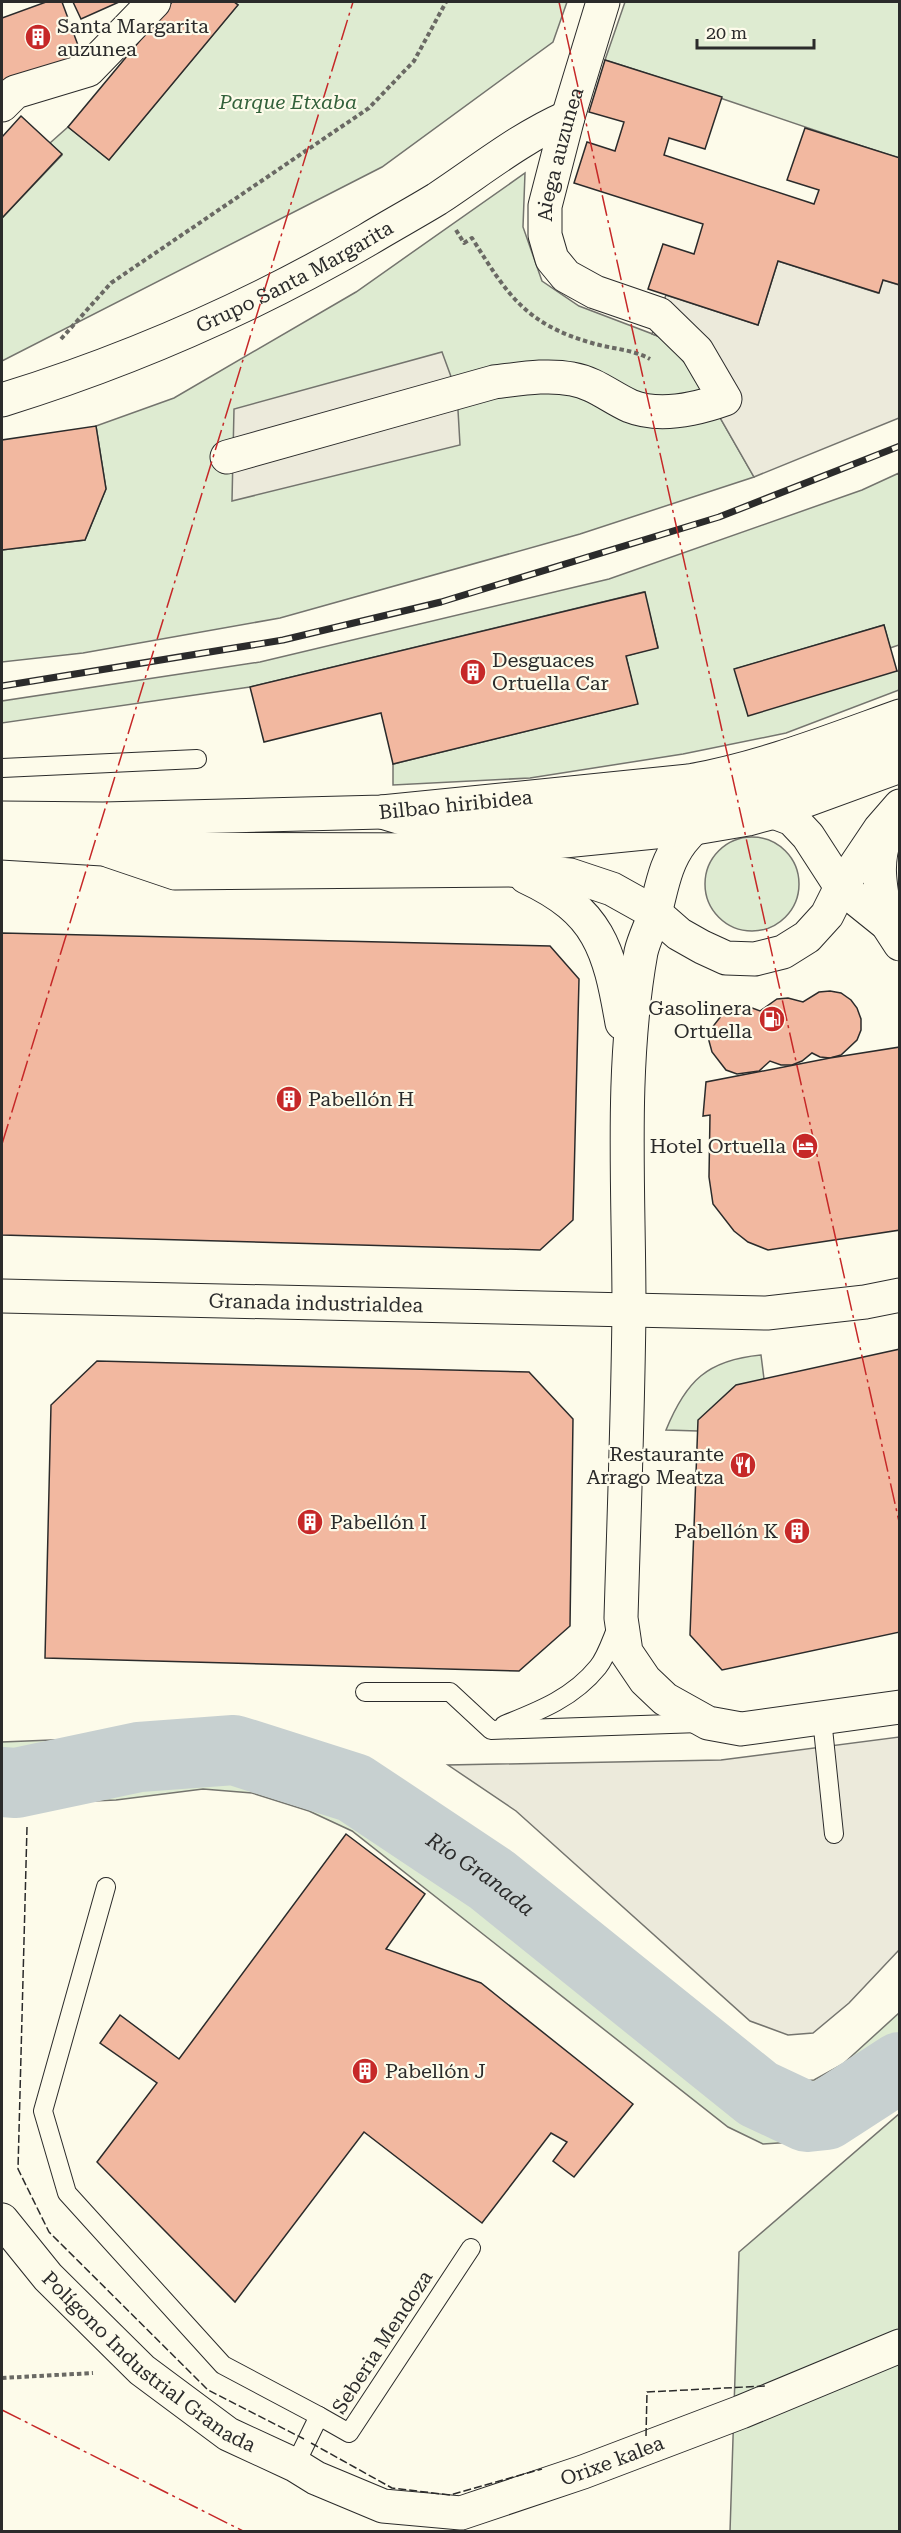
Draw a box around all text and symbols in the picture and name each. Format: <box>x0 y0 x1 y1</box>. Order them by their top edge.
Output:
scale bar <box>697 12 814 50</box>
place label: Santa Margarita auzunea <box>57 14 209 61</box>
building icon: Santa Margarita auzunea <box>23 22 53 52</box>
text: 20 m <box>706 22 747 43</box>
street label: Aiega auzunea <box>533 84 588 222</box>
park label: Parque Etxaba <box>218 90 357 114</box>
street label: Grupo Santa Margarita <box>192 215 397 338</box>
place label: Desguaces Ortuella Car <box>492 648 609 695</box>
building icon: Desguaces Ortuella Car <box>458 657 488 687</box>
street label: Bilbao hiribidea <box>377 785 534 824</box>
place label: Gasolinera Ortuella <box>648 996 752 1043</box>
fuel station icon: Gasolinera Ortuella <box>757 1004 787 1034</box>
building icon: Pabellón H <box>274 1084 304 1114</box>
place label: Pabellón H <box>308 1087 414 1111</box>
hotel icon: Hotel Ortuella <box>790 1131 820 1161</box>
place label: Hotel Ortuella <box>650 1134 786 1158</box>
street label: Granada industrialdea <box>208 1289 424 1317</box>
place label: Restaurante Arrago Meatza <box>586 1442 724 1489</box>
restaurant icon: Restaurante Arrago Meatza <box>728 1450 758 1480</box>
building icon: Pabellón I <box>295 1507 325 1537</box>
place label: Pabellón I <box>330 1510 427 1534</box>
building icon: Pabellón K <box>782 1516 812 1546</box>
place label: Pabellón K <box>674 1519 778 1543</box>
water label: Río Granada <box>421 1827 539 1921</box>
building icon: Pabellón J <box>350 2056 380 2086</box>
place label: Pabellón J <box>385 2059 486 2083</box>
street label: Polígono Industrial Granada <box>37 2266 260 2457</box>
street label: Seberia Mendoza <box>327 2266 437 2418</box>
street label: Orixe kalea <box>557 2430 667 2491</box>

